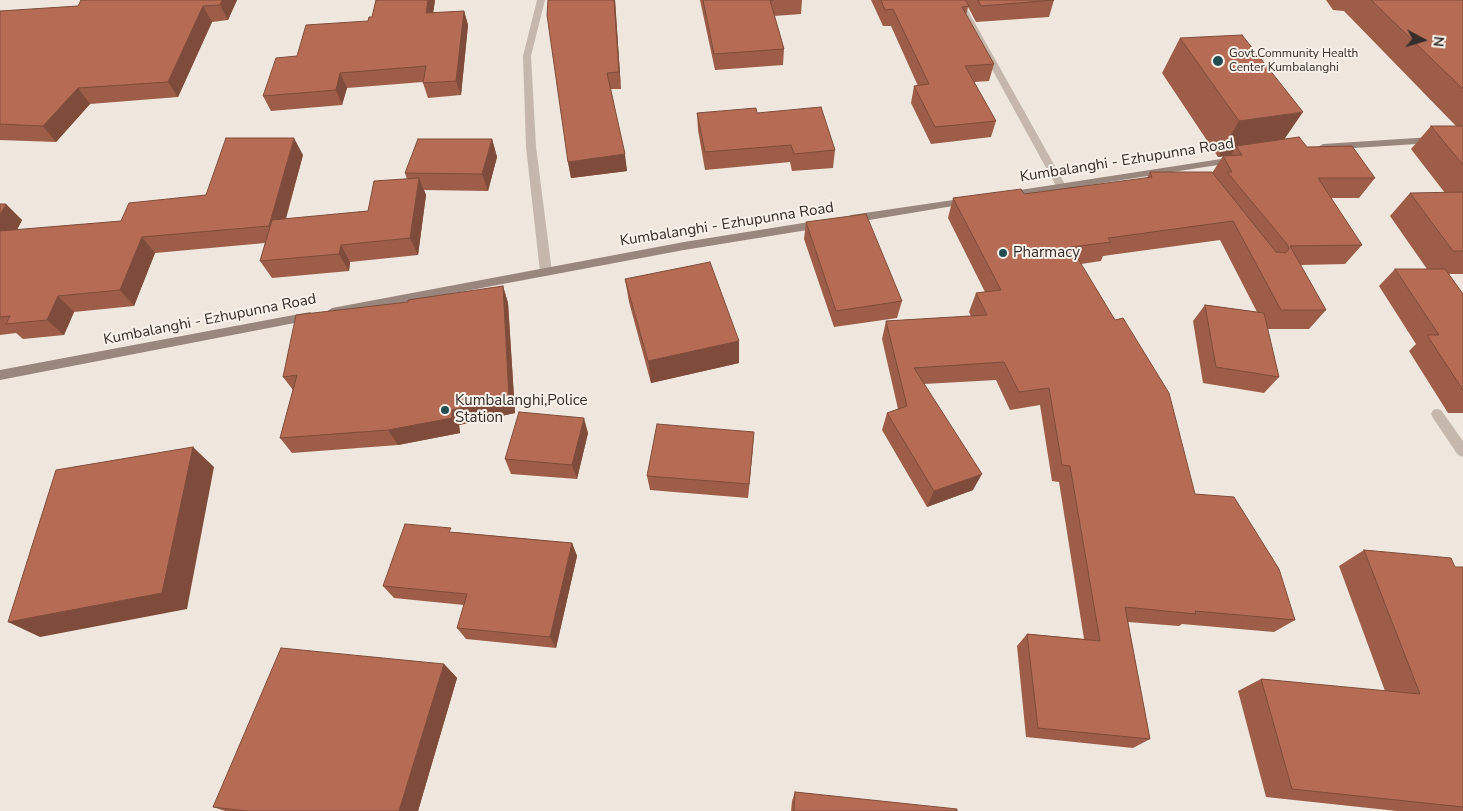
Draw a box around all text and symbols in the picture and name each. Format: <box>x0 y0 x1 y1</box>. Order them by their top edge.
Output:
north arrow <box>1398 15 1448 65</box>
text: N <box>1428 35 1448 48</box>
place label: Govt.Community Health Center Kumbalanghi <box>1229 47 1358 75</box>
marker: Govt.Community Health Center Kumbalanghi <box>1211 54 1225 68</box>
street label: Kumbalanghi - Ezhupunna Road <box>1019 135 1235 187</box>
street label: Kumbalanghi - Ezhupunna Road <box>619 199 835 251</box>
place label: Pharmacy <box>1013 244 1080 262</box>
marker: Pharmacy <box>997 247 1009 259</box>
street label: Kumbalanghi - Ezhupunna Road <box>102 291 318 349</box>
place label: Kumbalanghi,Police Station <box>455 392 587 427</box>
marker: Kumbalanghi,Police Station <box>439 404 451 416</box>

